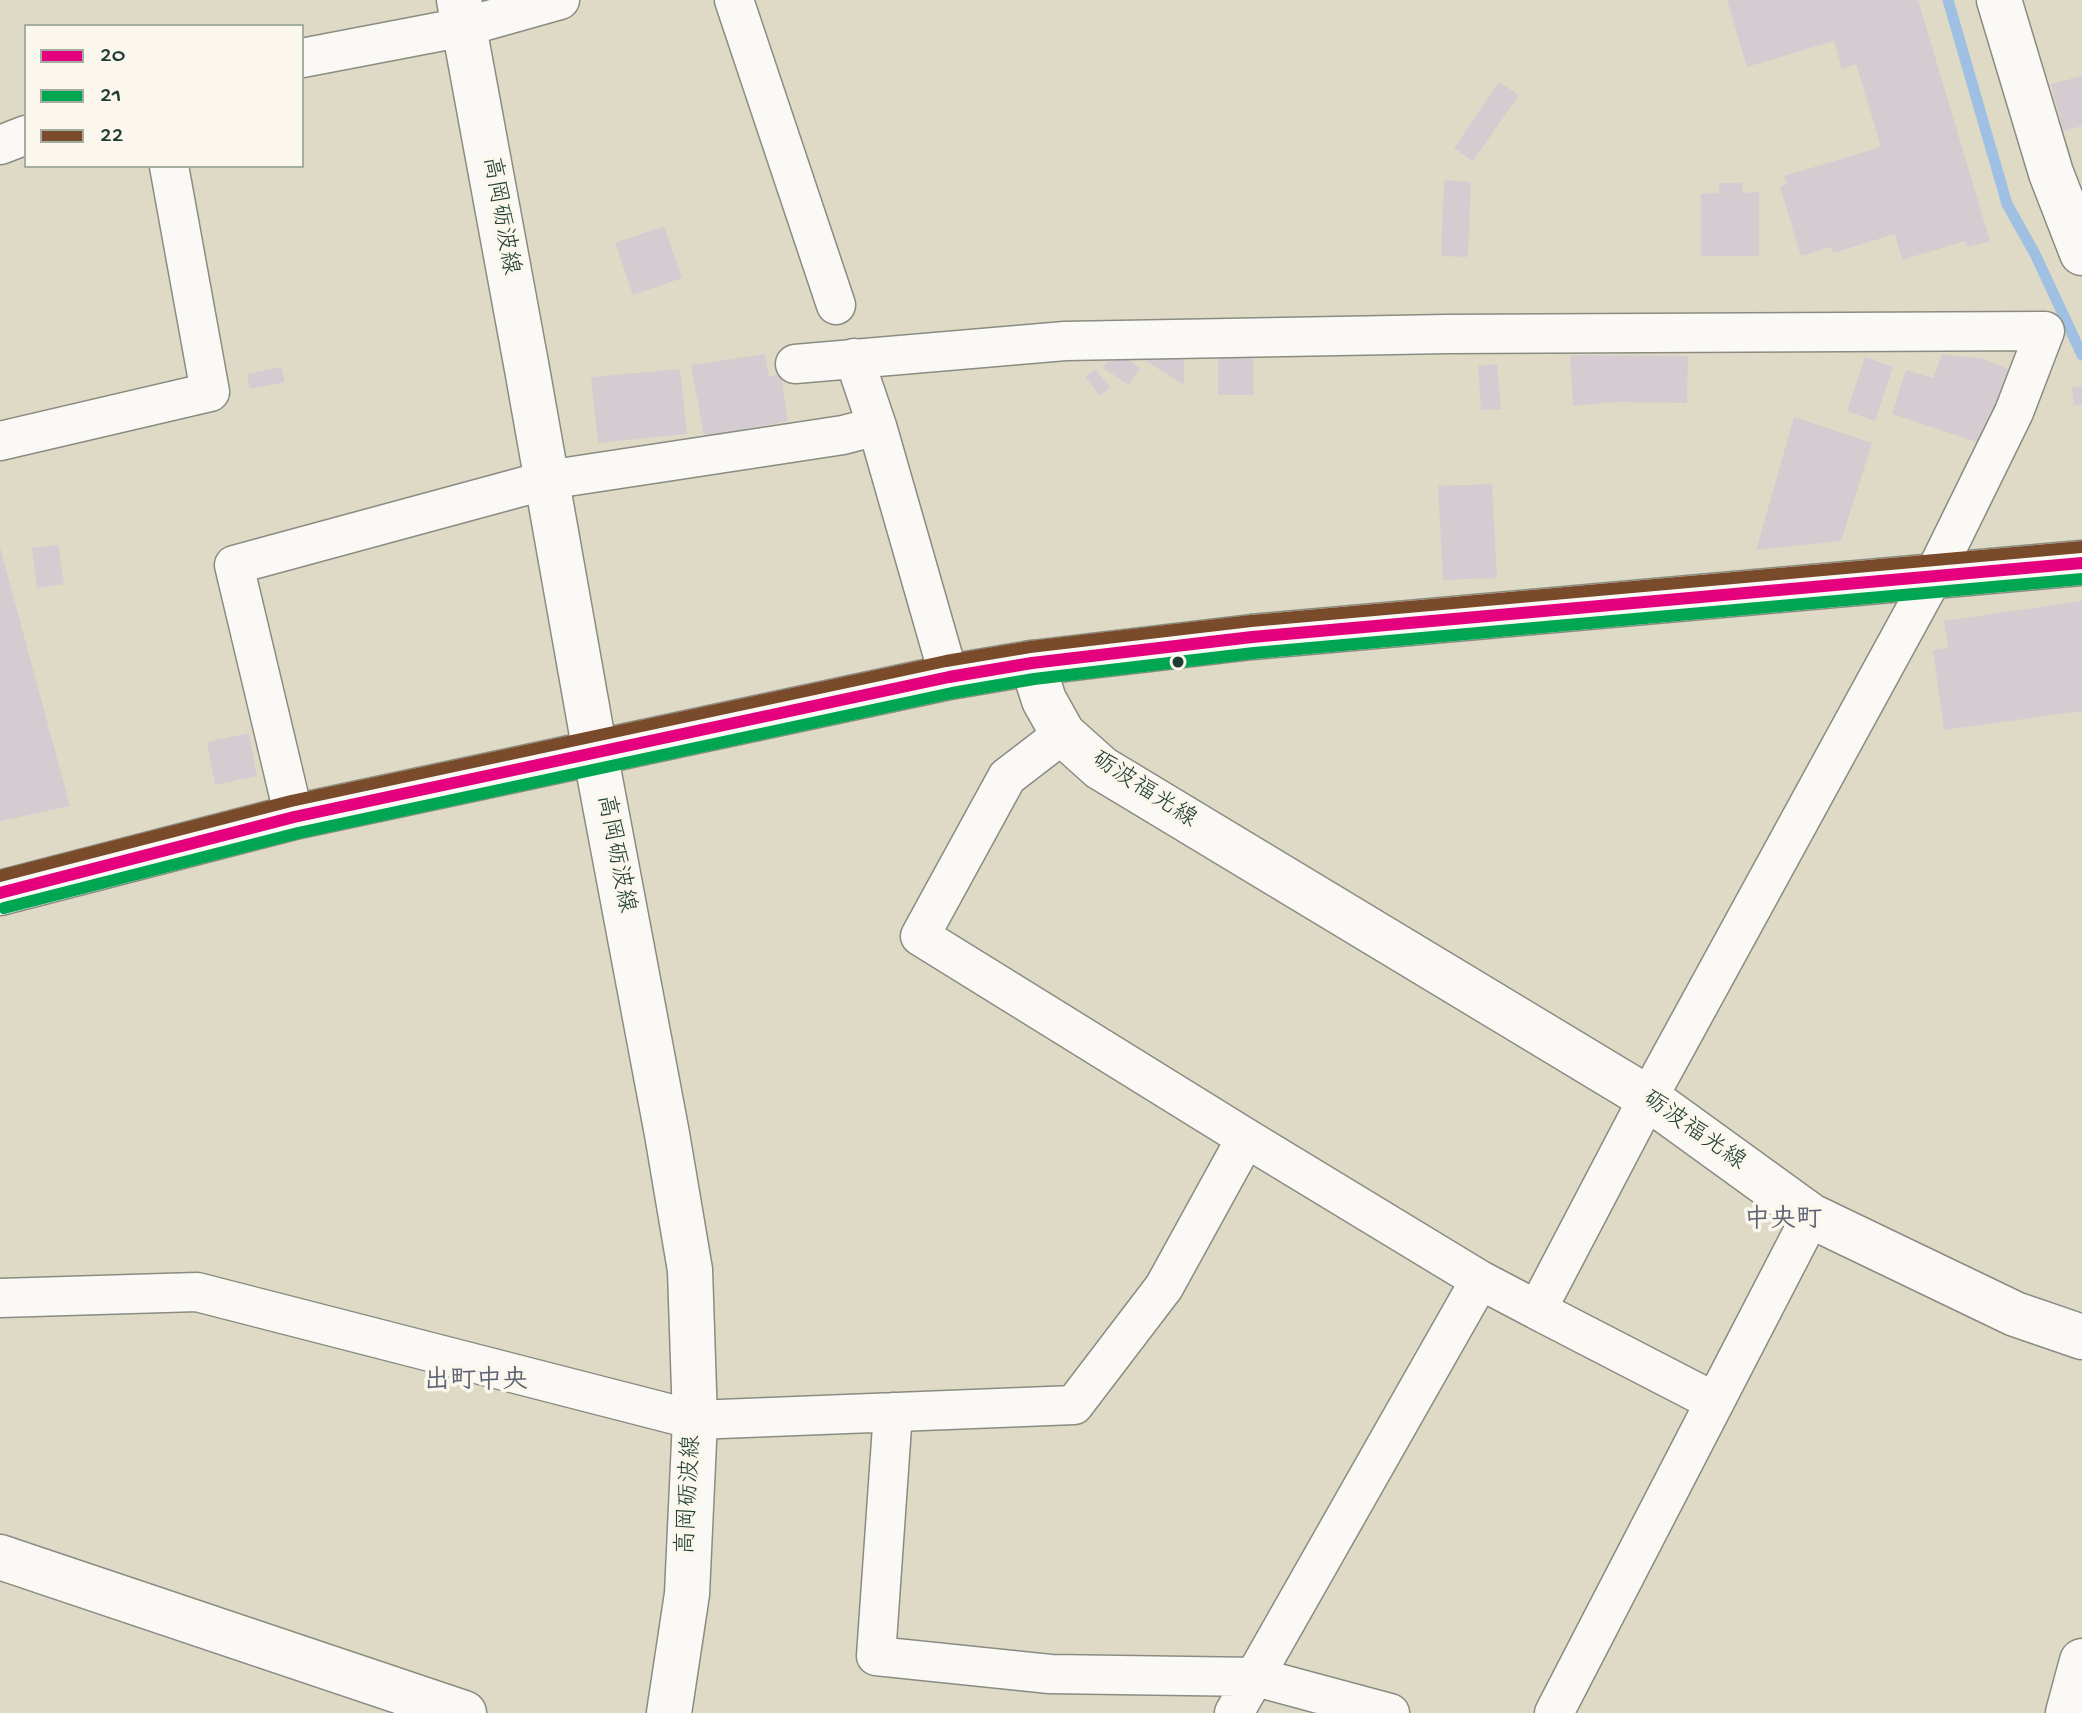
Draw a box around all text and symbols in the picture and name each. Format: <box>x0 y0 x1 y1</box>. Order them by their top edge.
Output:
legend <box>24 24 304 168</box>
text: 20 <box>100 42 125 71</box>
text: 21 <box>100 82 121 111</box>
text: 22 <box>100 122 124 151</box>
street label: 高岡砺波線 <box>474 154 524 278</box>
unlabelled marker <box>1170 654 1186 670</box>
street label: 砺波福光線 <box>1085 746 1201 836</box>
street label: 高岡砺波線 <box>588 792 640 916</box>
street label: 砺波福光線 <box>1636 1086 1750 1178</box>
district label: 中央町 <box>1744 1206 1822 1238</box>
district label: 出町中央 <box>424 1367 528 1399</box>
street label: 高岡砺波線 <box>673 1434 709 1556</box>

